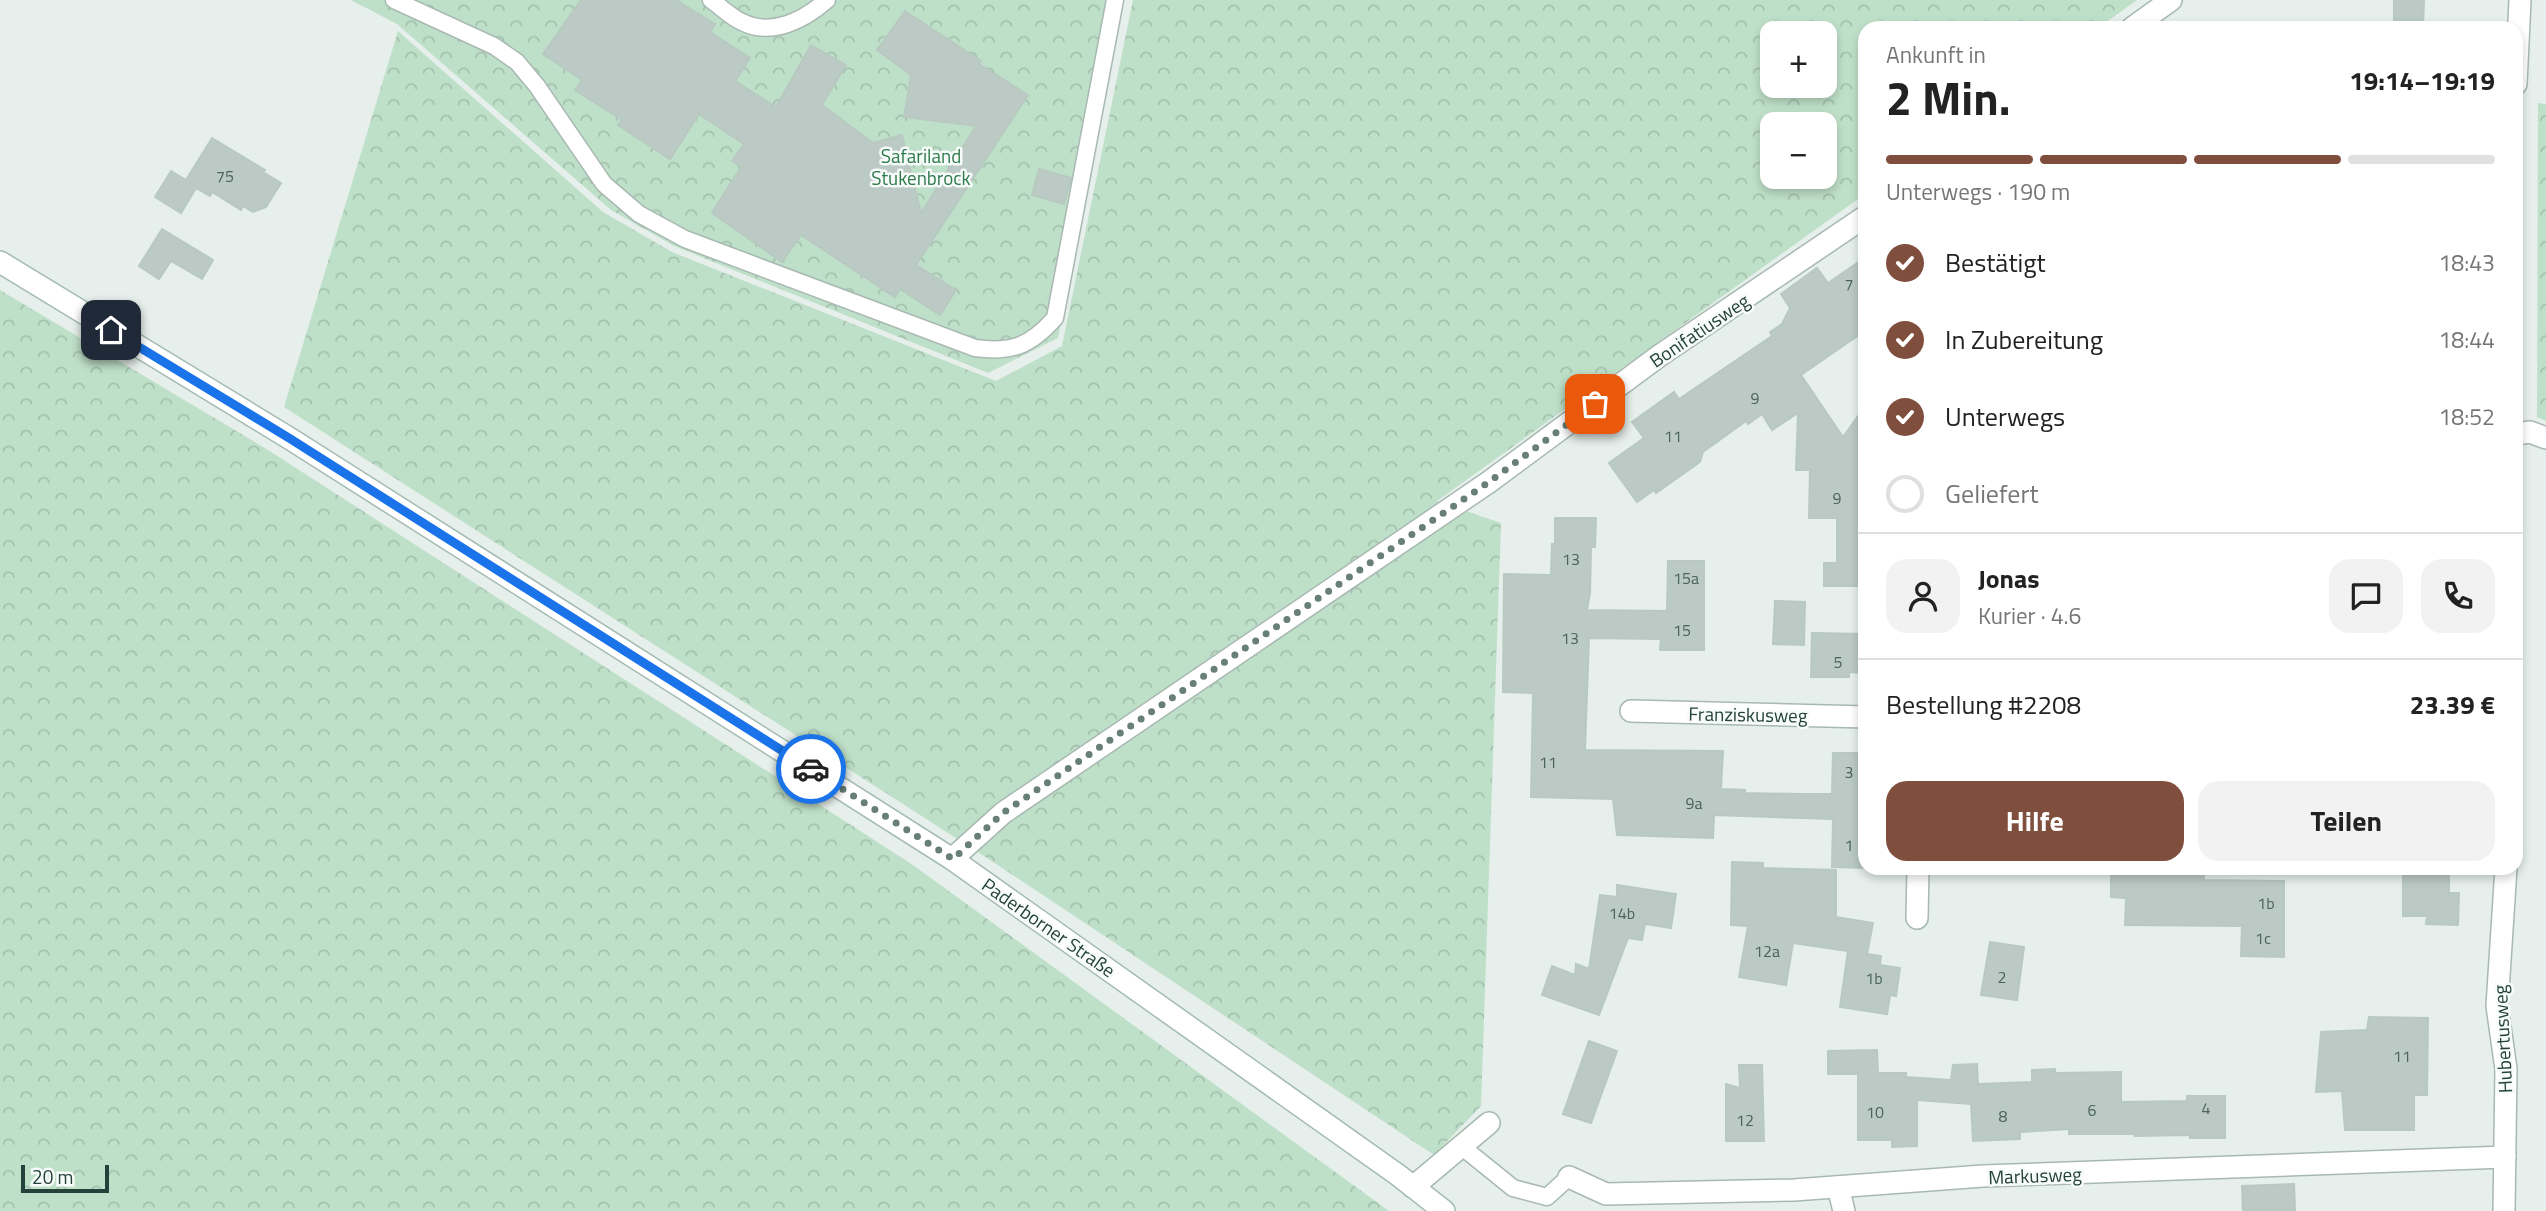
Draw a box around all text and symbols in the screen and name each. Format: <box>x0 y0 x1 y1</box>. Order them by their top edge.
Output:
map controls <box>1760 21 1837 189</box>
button: + <box>1760 21 1837 98</box>
text: Ankunft in <box>1886 37 1986 72</box>
text: 19:14–19:19 <box>2349 61 2495 100</box>
text: 2 Min. <box>1886 63 2010 133</box>
button: − <box>1760 112 1837 189</box>
park label: Safariland Stukenbrock <box>871 141 971 192</box>
house number: 75 <box>216 164 234 188</box>
text: Unterwegs · 190 m <box>1886 174 2070 209</box>
text: Bestätigt <box>1945 243 2046 282</box>
icon: check <box>1886 244 1924 282</box>
text: 18:43 <box>2438 245 2495 280</box>
house number: 7 <box>1845 272 1853 296</box>
street label: Bonifatiusweg <box>1643 286 1755 374</box>
pin <box>81 300 141 360</box>
icon: home <box>92 311 130 349</box>
text: In Zubereitung <box>1945 320 2103 359</box>
icon: check <box>1886 321 1924 359</box>
text: 18:44 <box>2438 322 2495 357</box>
pin <box>1565 374 1625 434</box>
icon: bag <box>1576 385 1614 423</box>
house number: 9 <box>1751 386 1760 410</box>
text: Unterwegs <box>1945 397 2065 436</box>
icon: check <box>1886 398 1924 436</box>
text: 18:52 <box>2438 399 2495 434</box>
house number: 11 <box>1664 424 1682 448</box>
text: Geliefert <box>1945 474 2039 513</box>
house number: 9 <box>1833 486 1842 510</box>
house number: 13 <box>1562 547 1580 571</box>
button: person <box>1886 559 1960 633</box>
text: Jonas <box>1978 559 2040 598</box>
button: chat <box>2329 559 2403 633</box>
button: phone <box>2421 559 2495 633</box>
house number: 15a <box>1673 566 1699 590</box>
text: Kurier · 4.6 <box>1978 598 2081 633</box>
house number: 15 <box>1673 618 1691 642</box>
house number: 13 <box>1561 626 1579 650</box>
house number: 5 <box>1834 650 1843 674</box>
text: Bestellung #2208 <box>1886 685 2081 724</box>
text: 23.39 € <box>2410 685 2495 724</box>
street label: Franziskusweg <box>1688 698 1808 730</box>
courier <box>776 734 846 804</box>
icon: car <box>792 750 830 788</box>
house number: 11 <box>1539 750 1557 774</box>
house number: 3 <box>1845 760 1853 784</box>
button: Hilfe <box>1886 781 2184 861</box>
button: Teilen <box>2198 781 2495 861</box>
house number: 9a <box>1686 791 1702 815</box>
house number: 1 <box>1845 833 1853 857</box>
street label: Paderborner Straße <box>976 870 1122 984</box>
house number: 1b <box>2257 891 2275 915</box>
house number: 14b <box>1609 901 1635 925</box>
house number: 1c <box>2255 926 2271 950</box>
house number: 12a <box>1754 939 1780 963</box>
house number: 2 <box>1998 965 2006 989</box>
house number: 1b <box>1865 966 1883 990</box>
street label: Hubertusweg <box>2485 984 2519 1094</box>
house number: 11 <box>2393 1044 2411 1068</box>
house number: 4 <box>2202 1096 2211 1120</box>
house number: 6 <box>2088 1098 2097 1122</box>
house number: 10 <box>1866 1100 1884 1124</box>
house number: 8 <box>1999 1104 2008 1128</box>
house number: 12 <box>1736 1108 1754 1132</box>
street label: Markusweg <box>1988 1159 2083 1191</box>
scale bar <box>21 1162 108 1194</box>
text: 20 m <box>32 1162 73 1191</box>

